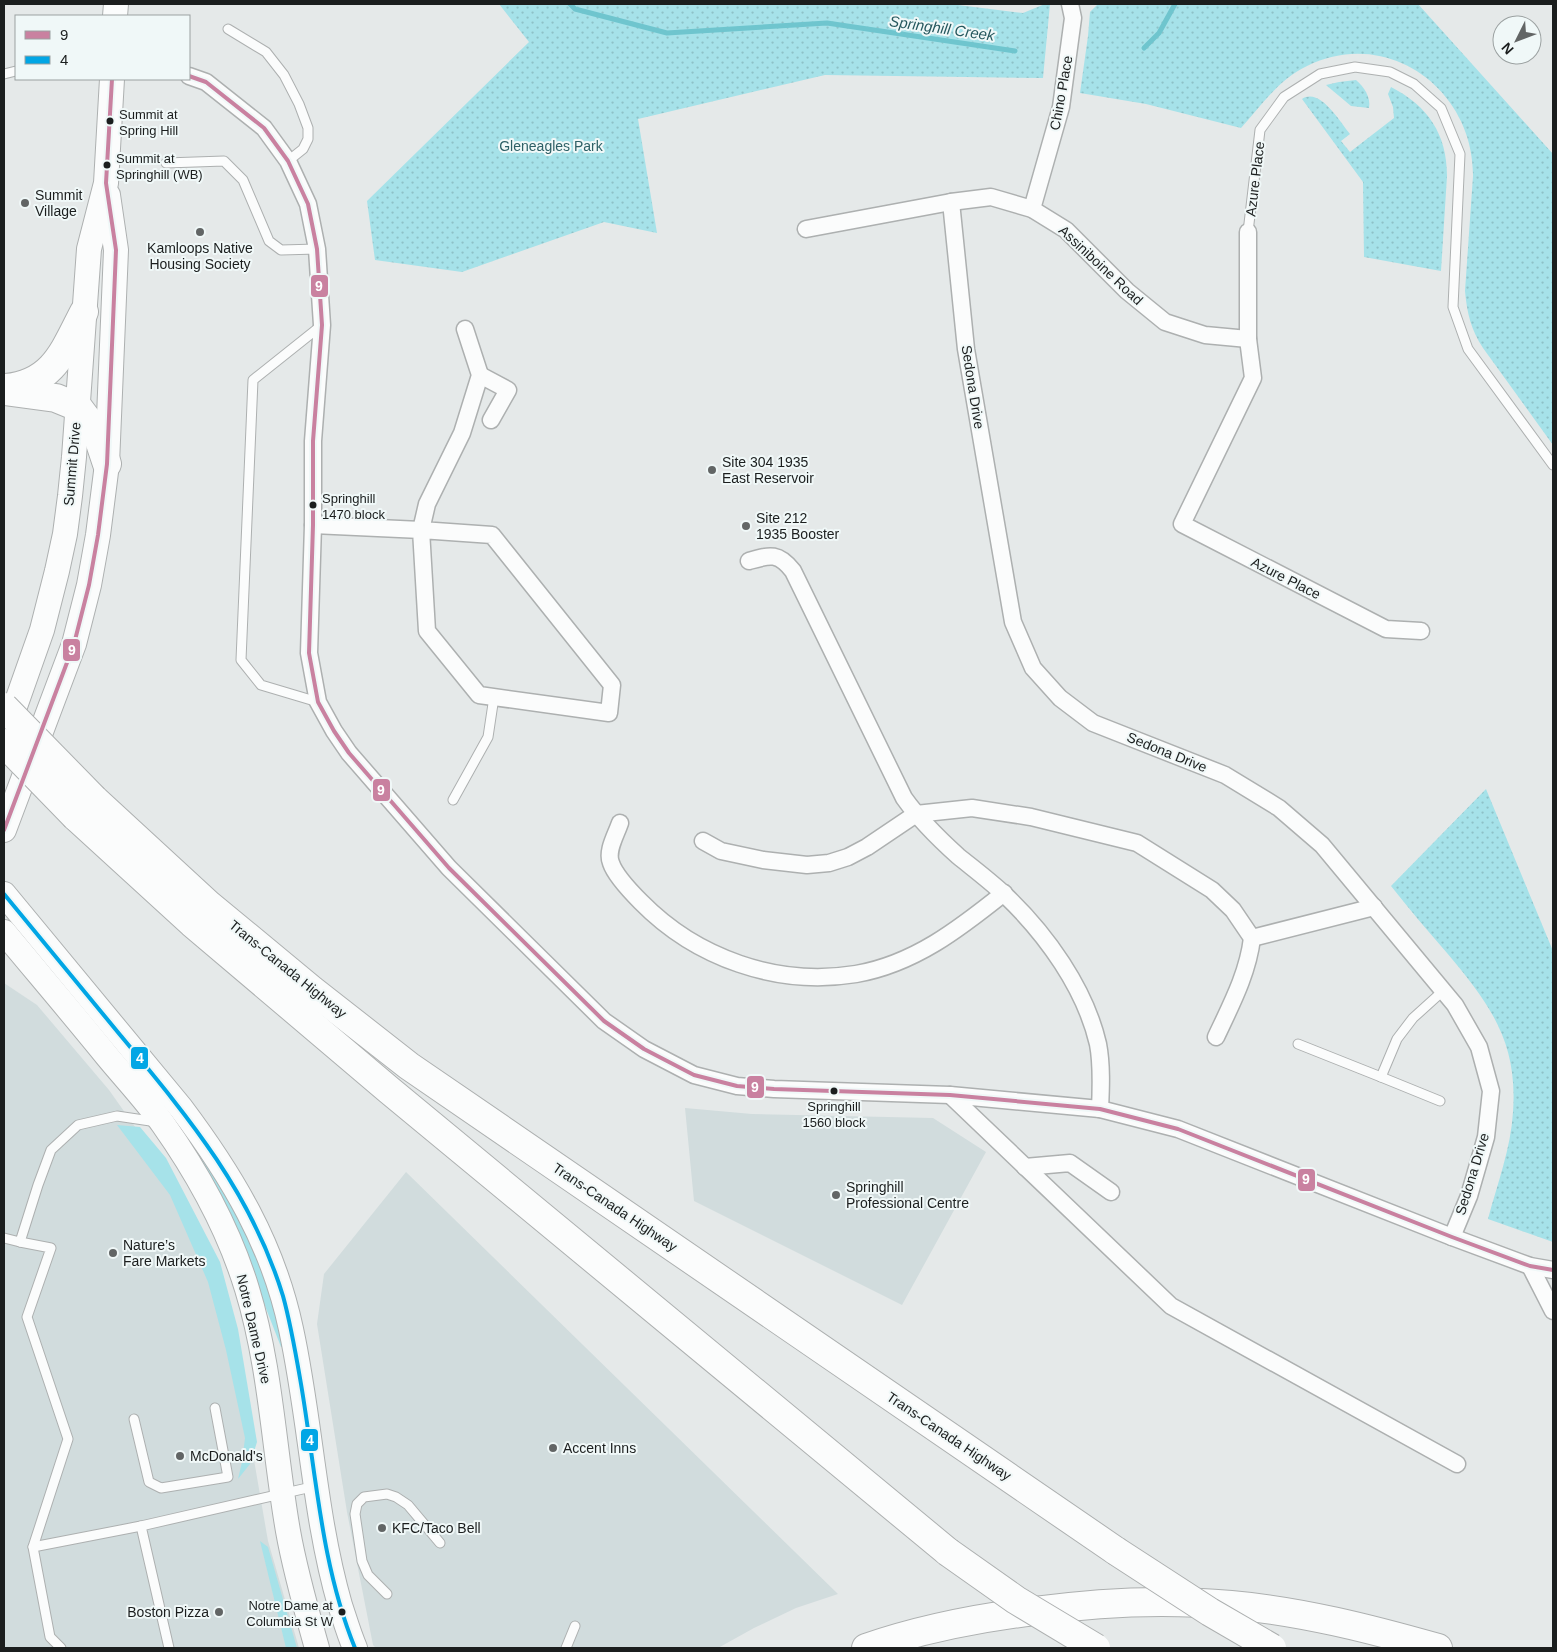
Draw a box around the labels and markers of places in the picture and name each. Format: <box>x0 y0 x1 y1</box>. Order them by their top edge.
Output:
place label: Summit at Spring Hill <box>119 107 178 138</box>
marker: Summit at Spring Hill <box>105 116 115 126</box>
place label: Summit at Springhill (WB) <box>116 151 203 182</box>
marker: Summit at Springhill (WB) <box>102 160 112 170</box>
place label: Summit Village <box>35 187 83 219</box>
marker: Summit Village <box>19 197 31 209</box>
marker: Kamloops Native Housing Society <box>194 226 206 238</box>
place label: Kamloops Native Housing Society <box>147 240 253 272</box>
place label: Site 304 1935 East Reservoir <box>722 454 814 486</box>
marker: Site 304 1935 East Reservoir <box>706 464 718 476</box>
place label: Springhill 1470 block <box>322 491 385 522</box>
marker: Springhill 1470 block <box>308 500 318 510</box>
place label: Site 212 1935 Booster <box>756 510 840 542</box>
marker: Site 212 1935 Booster <box>740 520 752 532</box>
marker: Springhill 1560 block <box>829 1086 839 1096</box>
place label: Springhill 1560 block <box>803 1099 866 1130</box>
place label: Springhill Professional Centre <box>846 1179 969 1211</box>
marker: Springhill Professional Centre <box>830 1189 842 1201</box>
place label: Nature’s Fare Markets <box>123 1237 205 1269</box>
marker: Nature’s Fare Markets <box>107 1247 119 1259</box>
place label: Accent Inns <box>563 1440 636 1456</box>
marker: Accent Inns <box>547 1442 559 1454</box>
place label: McDonald's <box>190 1448 263 1464</box>
marker: McDonald's <box>174 1450 186 1462</box>
place label: KFC/Taco Bell <box>392 1520 481 1536</box>
marker: KFC/Taco Bell <box>376 1522 388 1534</box>
place label: Notre Dame at Columbia St W <box>246 1598 334 1629</box>
place label: Boston Pizza <box>127 1604 209 1620</box>
marker: Boston Pizza <box>213 1606 225 1618</box>
marker: Notre Dame at Columbia St W <box>337 1607 347 1617</box>

